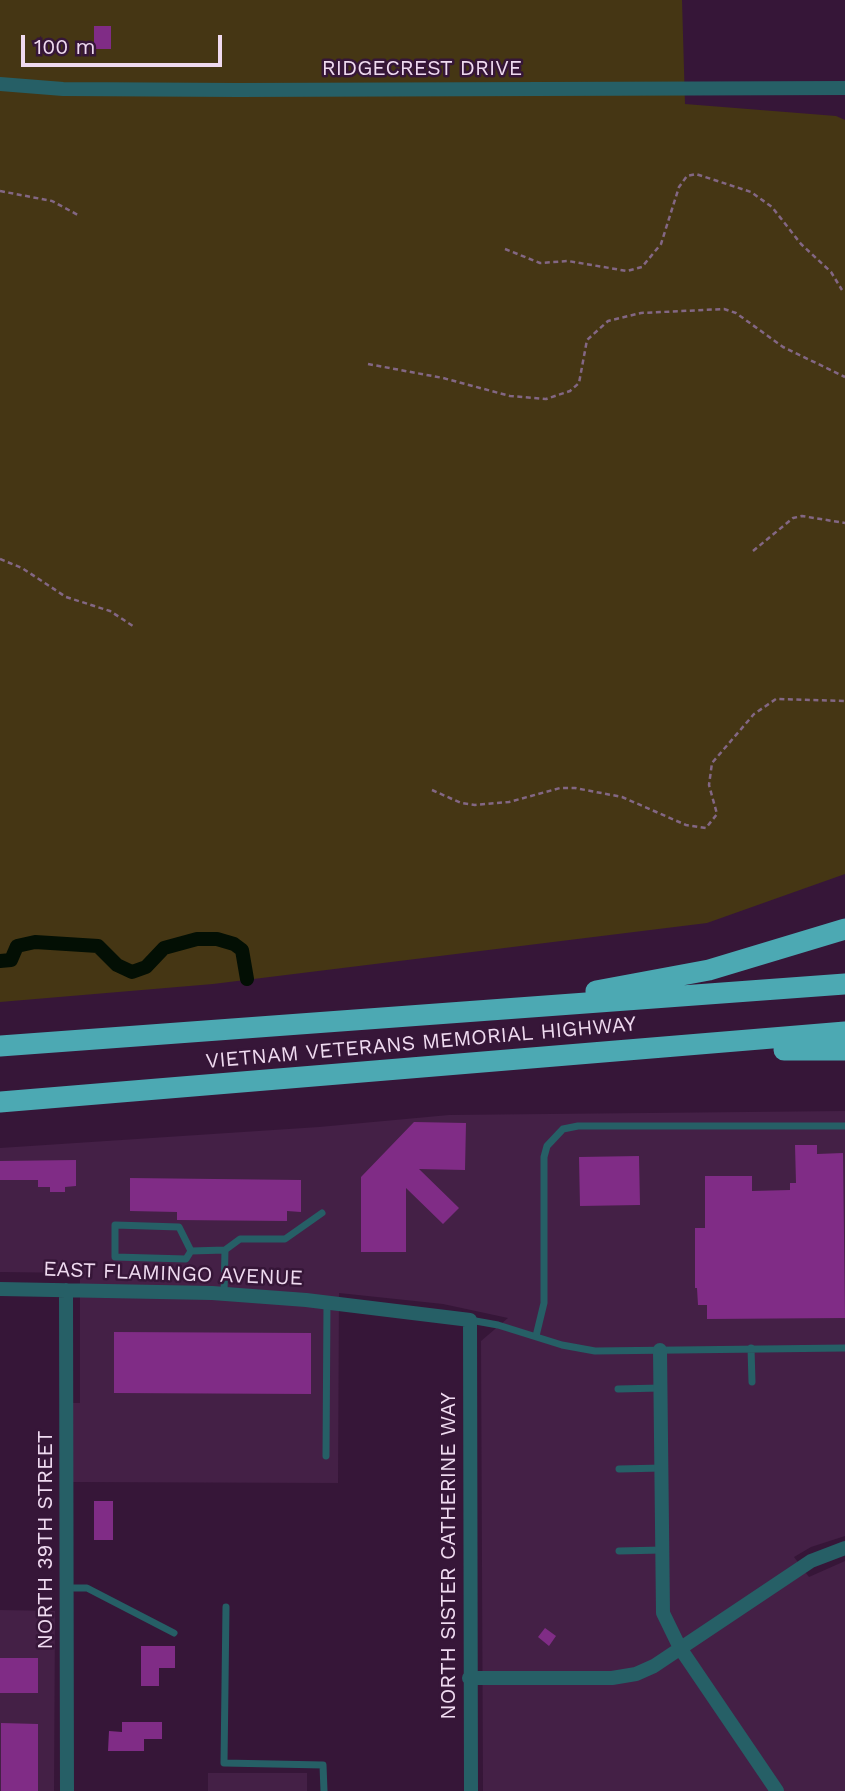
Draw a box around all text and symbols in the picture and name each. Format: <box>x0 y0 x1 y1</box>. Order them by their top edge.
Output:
scale bar <box>24 21 226 65</box>
text: 100 m <box>34 34 96 59</box>
street label: RIDGECREST DRIVE <box>322 56 522 82</box>
street label: VIETNAM VETERANS MEMORIAL HIGHWAY <box>205 1012 637 1074</box>
street label: EAST FLAMINGO AVENUE <box>43 1257 303 1291</box>
street label: NORTH SISTER CATHERINE WAY <box>436 1392 462 1720</box>
street label: NORTH 39TH STREET <box>33 1430 59 1650</box>

